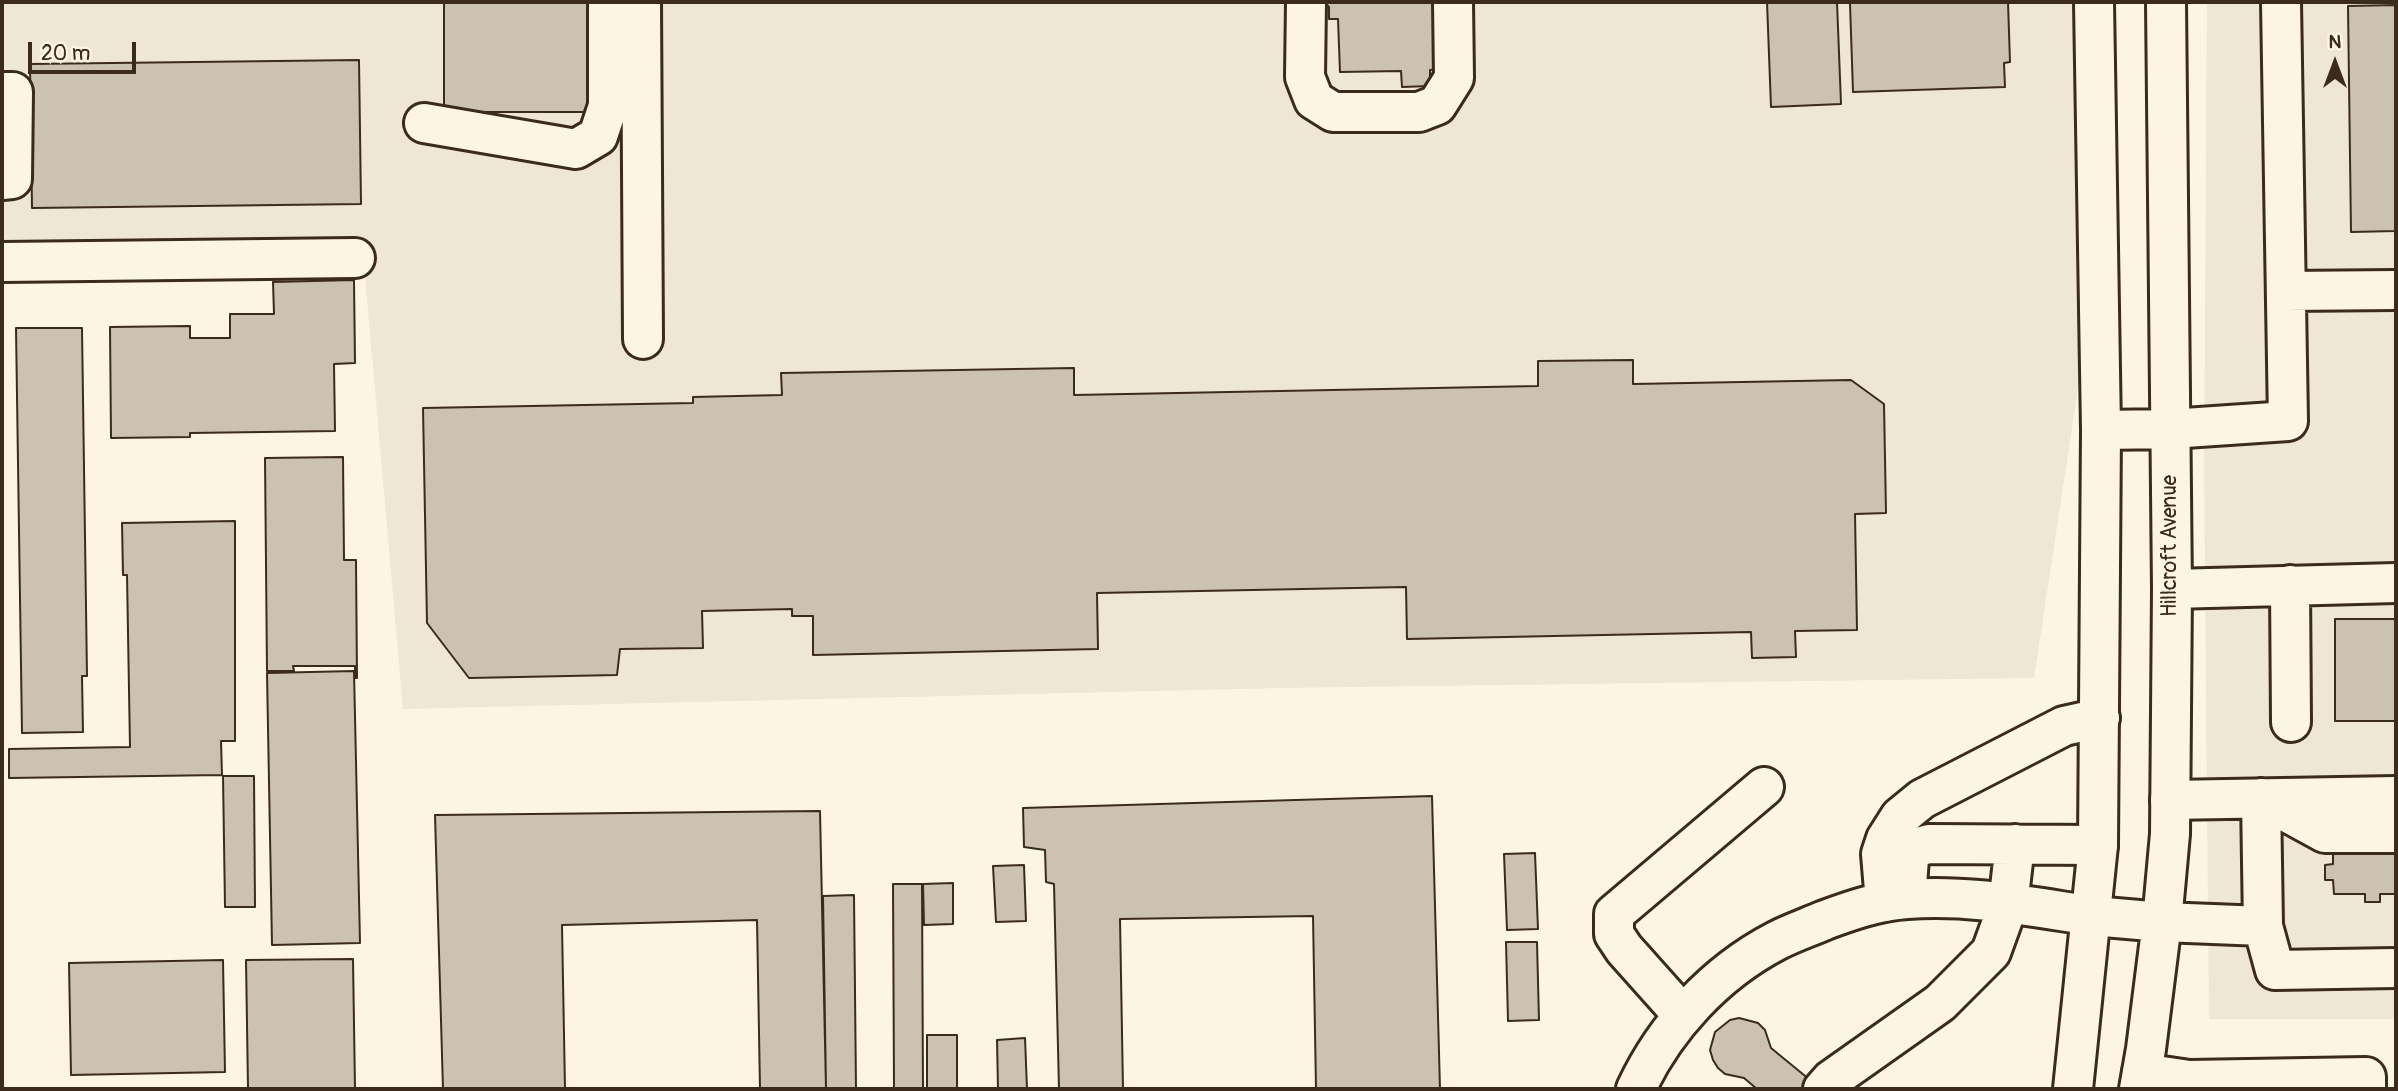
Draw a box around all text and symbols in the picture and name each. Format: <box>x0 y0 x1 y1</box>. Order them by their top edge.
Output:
scale bar <box>32 28 140 72</box>
north arrow <box>2300 28 2370 98</box>
text: N <box>2329 30 2341 54</box>
text: 20 m <box>41 40 90 67</box>
street label: Hillcroft Avenue <box>2158 475 2184 617</box>

